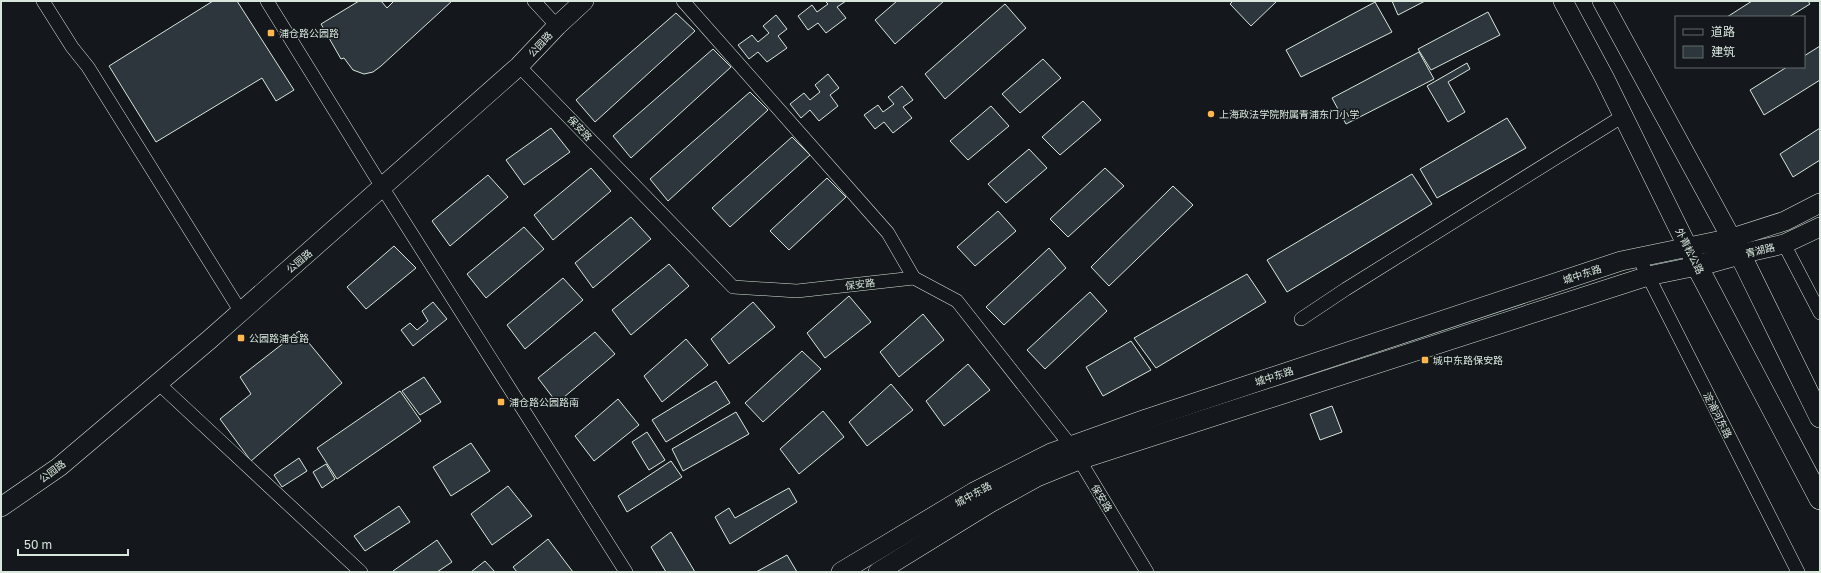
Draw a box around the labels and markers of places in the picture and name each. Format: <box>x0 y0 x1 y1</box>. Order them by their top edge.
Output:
place label: 浦仓路公园路 <box>279 27 339 39</box>
marker: 浦仓路公园路 <box>266 28 276 38</box>
place label: 上海政法学院附属青浦东门小学 <box>1219 108 1359 120</box>
marker: 上海政法学院附属青浦东门小学 <box>1206 109 1216 119</box>
place label: 公园路浦仓路 <box>249 332 309 344</box>
marker: 公园路浦仓路 <box>236 333 246 343</box>
place label: 城中东路保安路 <box>1433 354 1503 366</box>
marker: 城中东路保安路 <box>1420 355 1430 365</box>
place label: 浦仓路公园路南 <box>509 396 579 408</box>
marker: 浦仓路公园路南 <box>496 397 506 407</box>

